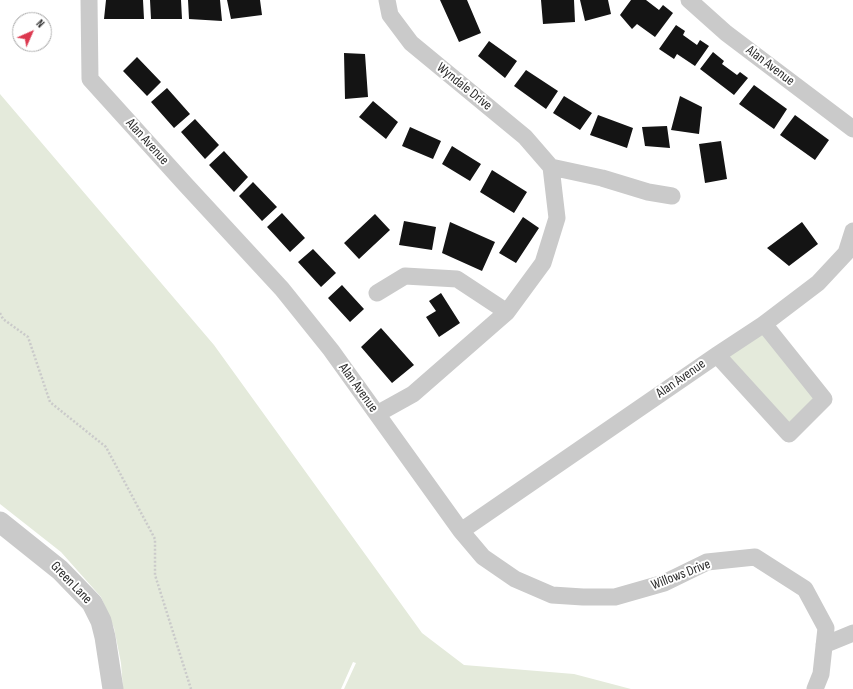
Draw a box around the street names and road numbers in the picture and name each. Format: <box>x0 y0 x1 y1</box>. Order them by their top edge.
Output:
street label: Alan Avenue <box>742 42 798 90</box>
street label: Wyndale Drive <box>433 60 495 114</box>
street label: Alan Avenue <box>122 115 172 169</box>
street label: Alan Avenue <box>653 356 709 402</box>
street label: Alan Avenue <box>335 360 381 416</box>
street label: Willows Drive <box>649 556 713 594</box>
street label: Green Lane <box>47 558 95 608</box>

